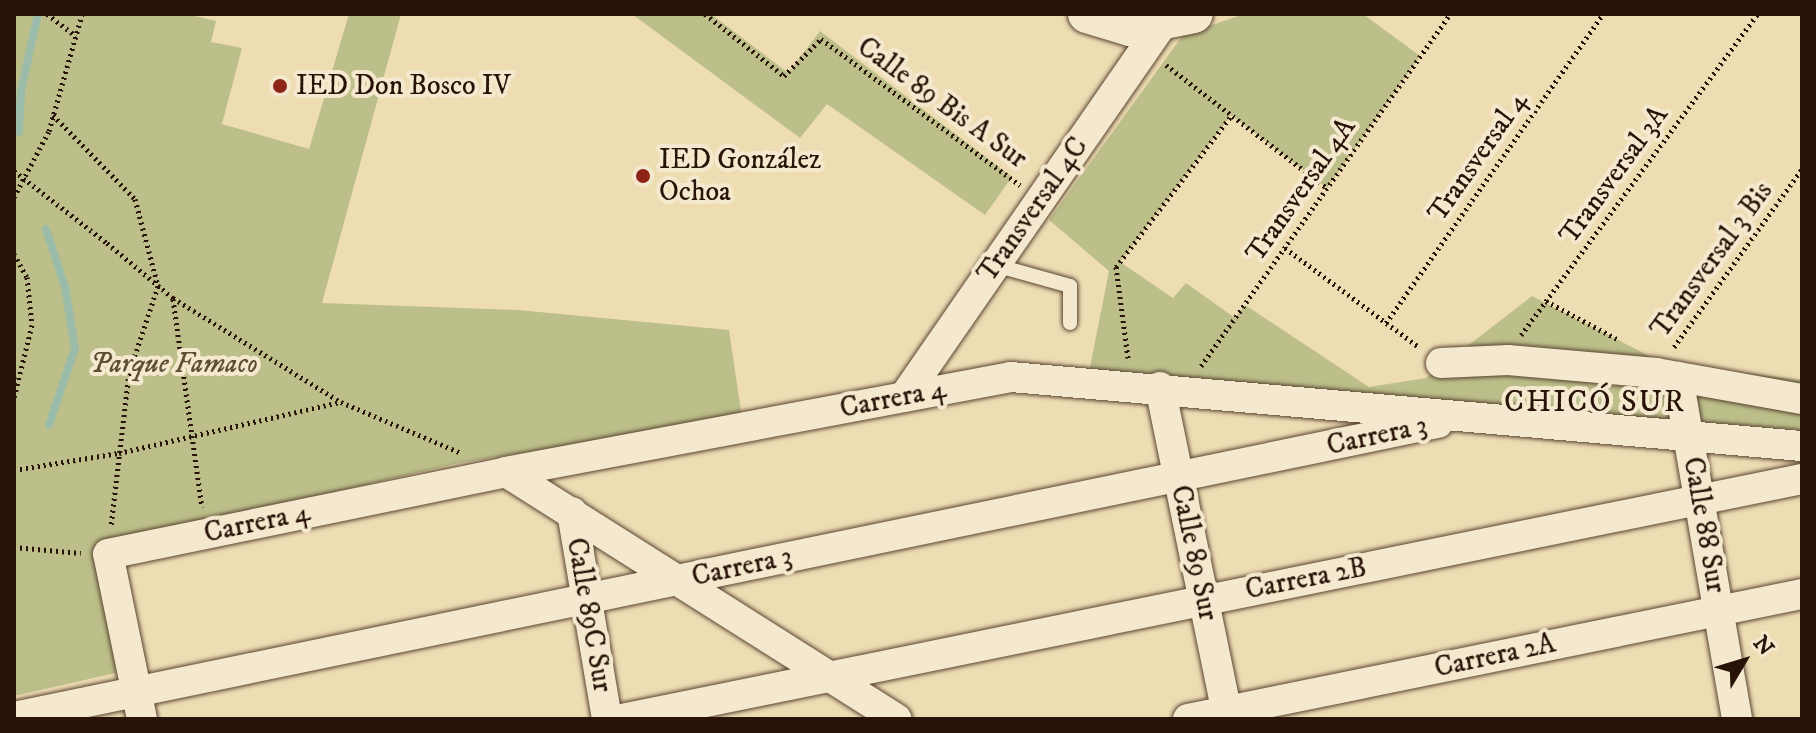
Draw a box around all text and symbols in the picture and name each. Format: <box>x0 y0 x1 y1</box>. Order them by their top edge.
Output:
street label: Calle 89 Bis A Sur <box>851 30 1033 176</box>
place label: IED Don Bosco IV <box>296 69 511 103</box>
marker: IED Don Bosco IV <box>271 77 289 95</box>
street label: Transversal 4 <box>1421 86 1535 228</box>
street label: Transversal 3A <box>1553 99 1675 251</box>
street label: Transversal 4A <box>1239 111 1363 269</box>
street label: Transversal 4C <box>971 131 1095 289</box>
place label: IED González Ochoa <box>659 143 821 209</box>
marker: IED González Ochoa <box>634 167 652 185</box>
street label: Transversal 3 Bis <box>1644 175 1780 345</box>
park label: Parque Famaco <box>90 347 258 381</box>
street label: Carrera 4 <box>837 372 949 426</box>
district label: CHICÓ SUR <box>1504 385 1686 421</box>
street label: Carrera 3 <box>1324 409 1430 463</box>
street label: Calle 88 Sur <box>1676 454 1732 596</box>
street label: Calle 89 Sur <box>1163 482 1225 624</box>
street label: Carrera 4 <box>201 495 313 551</box>
street label: Calle 89C Sur <box>559 535 619 695</box>
street label: Carrera 3 <box>689 540 795 594</box>
street label: Carrera 2B <box>1243 551 1369 607</box>
north arrow <box>1704 621 1784 701</box>
street label: Carrera 2A <box>1431 627 1559 685</box>
text: N <box>1747 630 1780 661</box>

